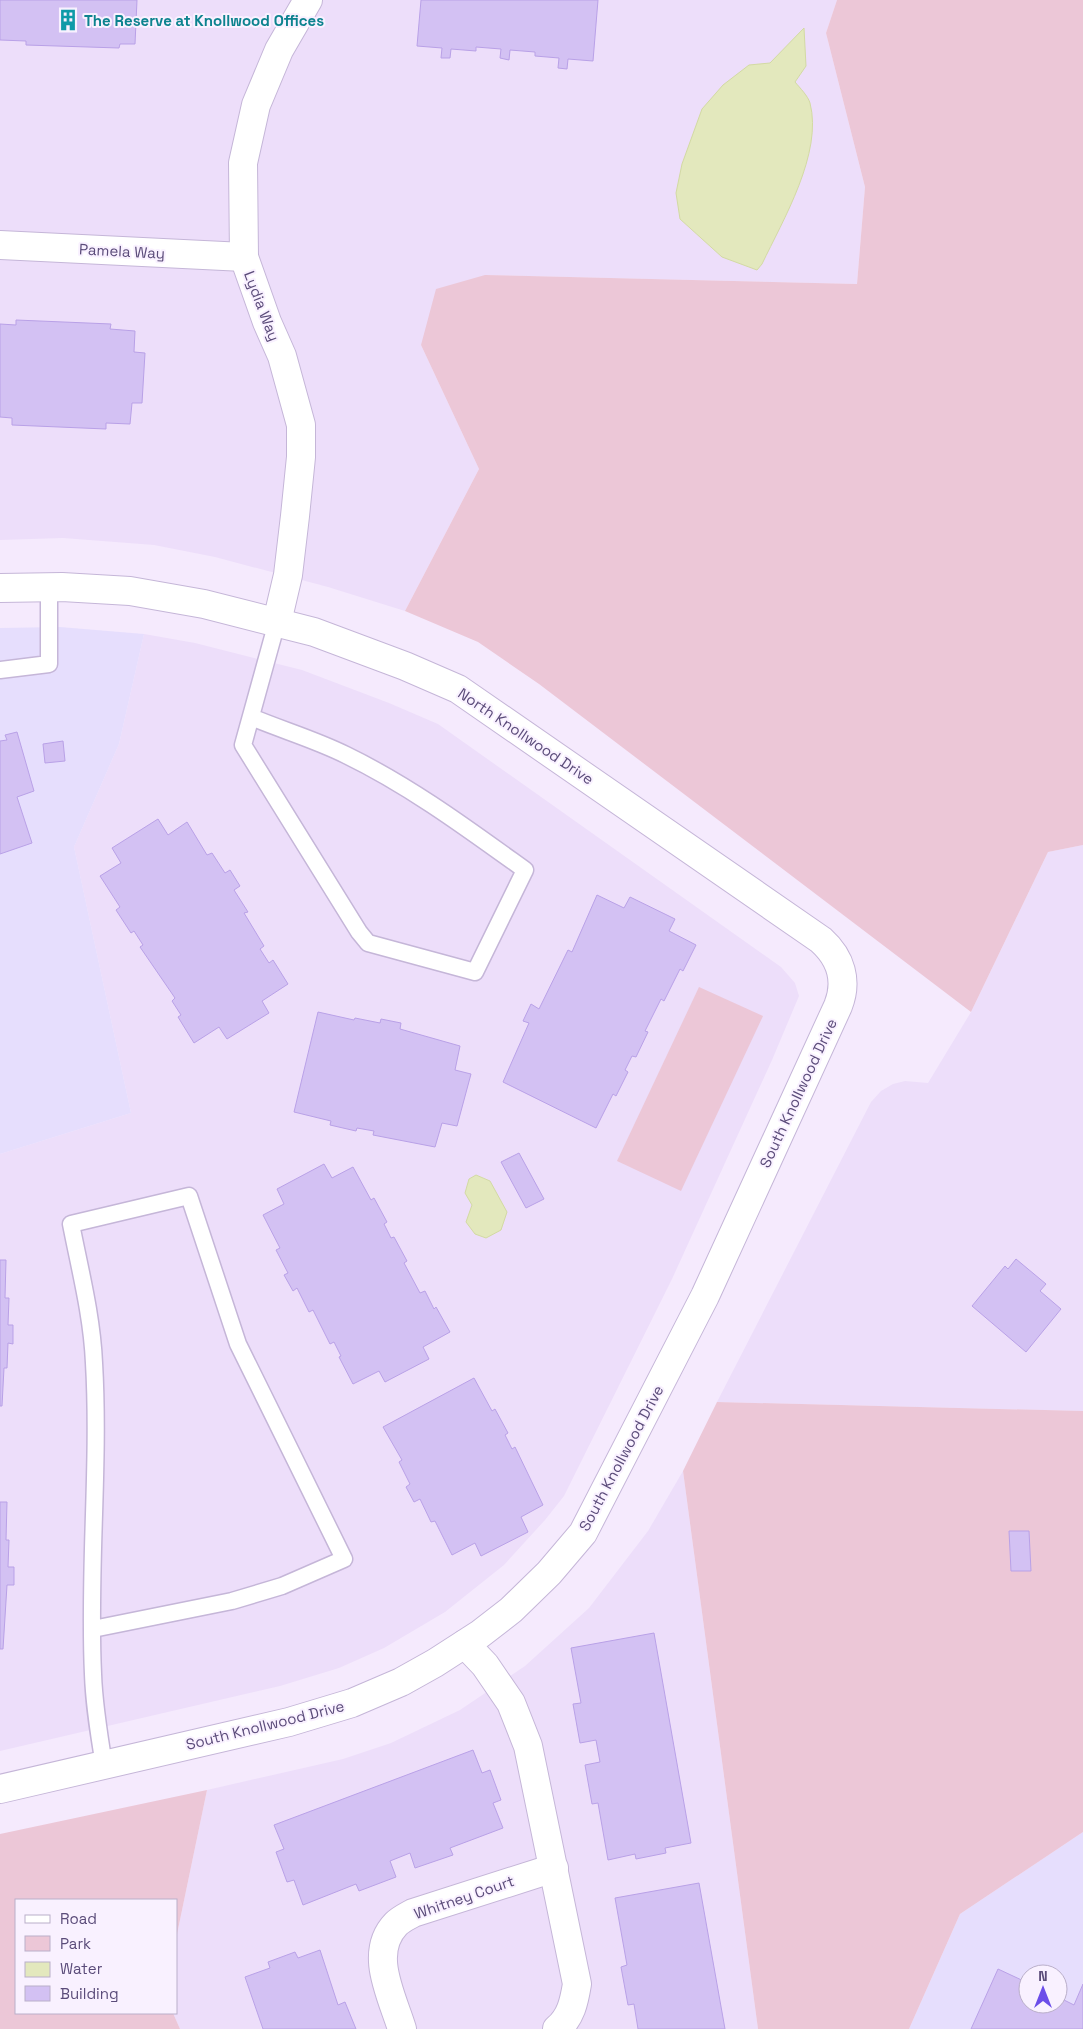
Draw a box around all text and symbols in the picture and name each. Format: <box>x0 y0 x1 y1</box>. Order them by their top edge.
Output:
building icon: The Reserve at Knollwood Offices <box>55 7 81 33</box>
place label: The Reserve at Knollwood Offices <box>84 11 324 30</box>
street label: Pamela Way <box>79 239 165 263</box>
street label: Lydia Way <box>240 268 284 344</box>
street label: North Knollwood Drive <box>455 683 598 789</box>
street label: South Knollwood Drive <box>755 1015 841 1171</box>
street label: South Knollwood Drive <box>574 1382 668 1534</box>
street label: South Knollwood Drive <box>184 1696 346 1754</box>
street label: Whitney Court <box>411 1871 517 1923</box>
legend <box>15 1899 178 2014</box>
text: Road <box>60 1909 97 1928</box>
text: Park <box>60 1934 91 1953</box>
text: Water <box>60 1959 103 1978</box>
north arrow <box>1018 1964 1068 2014</box>
text: N <box>1038 1967 1048 1985</box>
text: Building <box>60 1984 119 2003</box>

